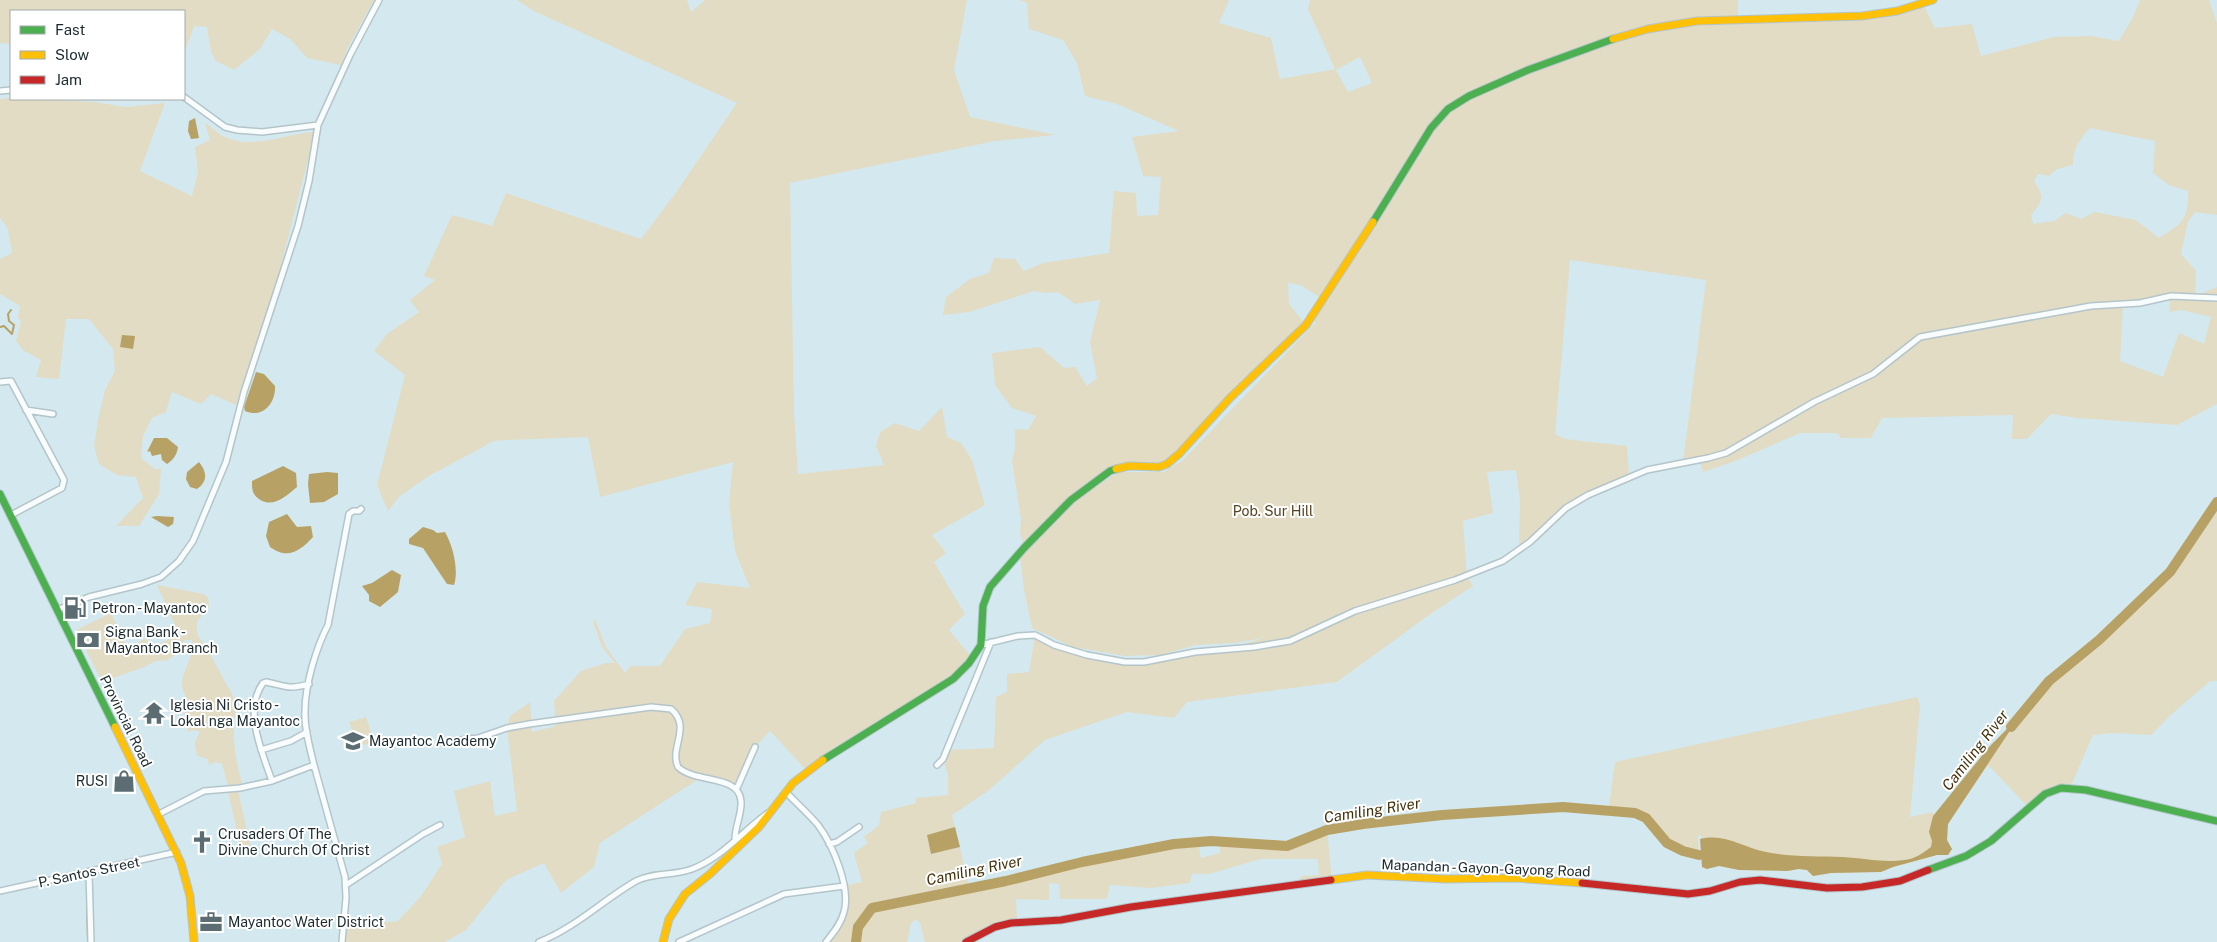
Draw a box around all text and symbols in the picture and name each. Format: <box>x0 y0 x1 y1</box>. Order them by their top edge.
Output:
legend <box>10 10 185 100</box>
text: Fast <box>55 21 85 38</box>
text: Slow <box>55 46 90 63</box>
text: Jam <box>55 71 82 88</box>
park label: Pob. Sur Hill <box>1233 503 1313 519</box>
fuel station icon: Petron - Mayantoc <box>62 595 88 621</box>
place label: Petron - Mayantoc <box>92 600 207 616</box>
place label: Signa Bank - Mayantoc Branch <box>105 624 218 656</box>
bank icon: Signa Bank - Mayantoc Branch <box>75 627 101 653</box>
street label: Provincial Road <box>97 672 155 770</box>
place label: Iglesia Ni Cristo - Lokal nga Mayantoc <box>170 697 300 729</box>
temple icon: Iglesia Ni Cristo - Lokal nga Mayantoc <box>141 700 167 726</box>
water label: Camiling River <box>1938 706 2012 794</box>
school or university icon: Mayantoc Academy <box>340 728 366 754</box>
place label: Mayantoc Academy <box>369 733 497 749</box>
shop icon: RUSI <box>111 768 137 794</box>
place label: RUSI <box>76 773 108 789</box>
water label: Camiling River <box>1323 794 1422 826</box>
place label: Crusaders Of The Divine Church Of Christ <box>218 826 370 858</box>
church icon: Crusaders Of The Divine Church Of Christ <box>189 829 215 855</box>
water label: Camiling River <box>925 851 1024 888</box>
street label: P. Santos Street <box>37 853 141 891</box>
street label: Mapandan - Gayon-Gayong Road <box>1381 856 1591 880</box>
office icon: Mayantoc Water District <box>198 909 224 935</box>
place label: Mayantoc Water District <box>228 914 384 930</box>

